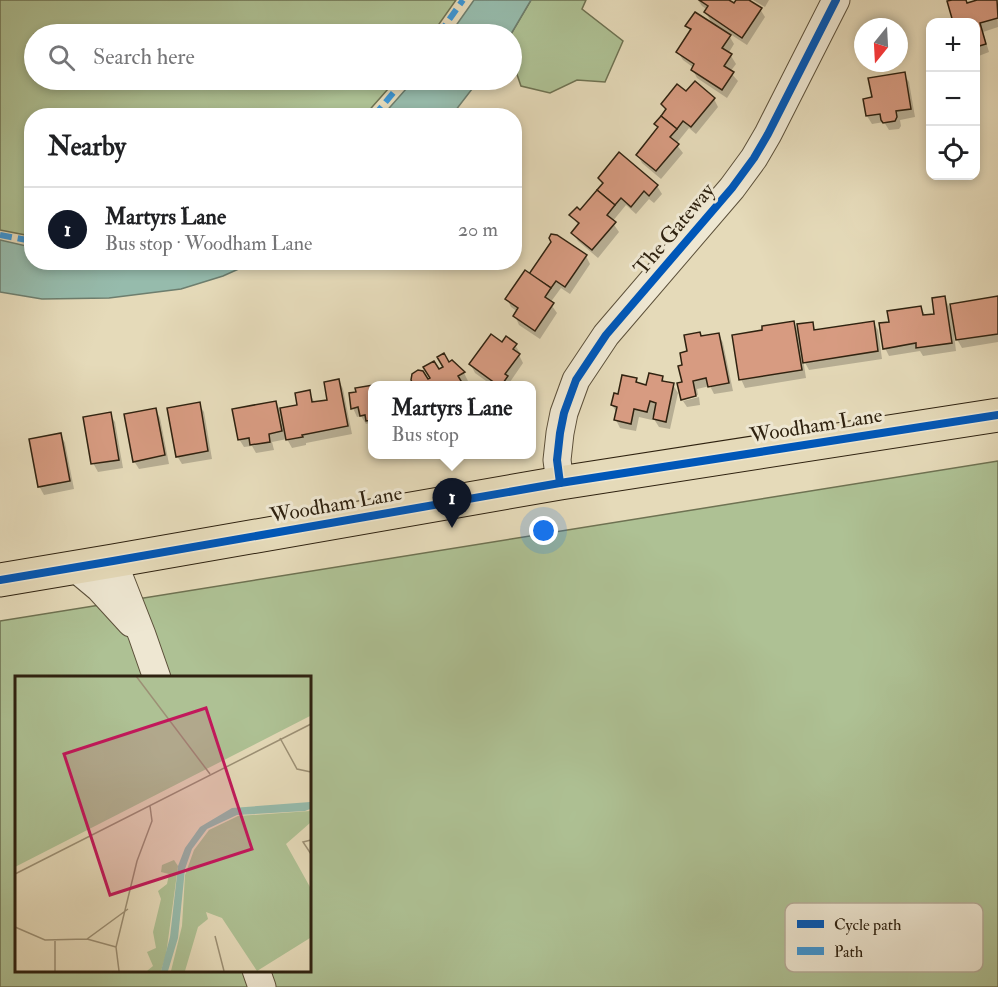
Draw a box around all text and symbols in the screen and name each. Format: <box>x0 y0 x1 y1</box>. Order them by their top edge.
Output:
north arrow <box>854 18 908 72</box>
map controls <box>926 18 980 180</box>
button: + <box>926 18 980 72</box>
search box <box>24 24 522 90</box>
icon: search <box>45 41 78 74</box>
text: Search here <box>93 43 195 71</box>
button: − <box>926 72 980 126</box>
button: locate <box>926 126 980 180</box>
text: Nearby <box>48 131 126 163</box>
street label: The Gateway <box>628 177 721 281</box>
text: Martyrs Lane <box>105 203 226 231</box>
text: 1 <box>64 217 71 242</box>
text: 20 m <box>458 217 498 242</box>
text: Bus stop · Woodham Lane <box>105 231 312 256</box>
popup <box>368 381 536 459</box>
text: Martyrs Lane <box>391 394 513 422</box>
street label: Woodham Lane <box>747 402 885 449</box>
text: Bus stop <box>391 422 459 447</box>
pin: 1 <box>432 478 472 528</box>
street label: Woodham Lane <box>267 480 405 530</box>
your location <box>529 516 558 545</box>
inset map <box>15 676 310 972</box>
legend <box>785 903 983 972</box>
text: Cycle path <box>834 915 902 936</box>
text: Path <box>834 942 864 962</box>

